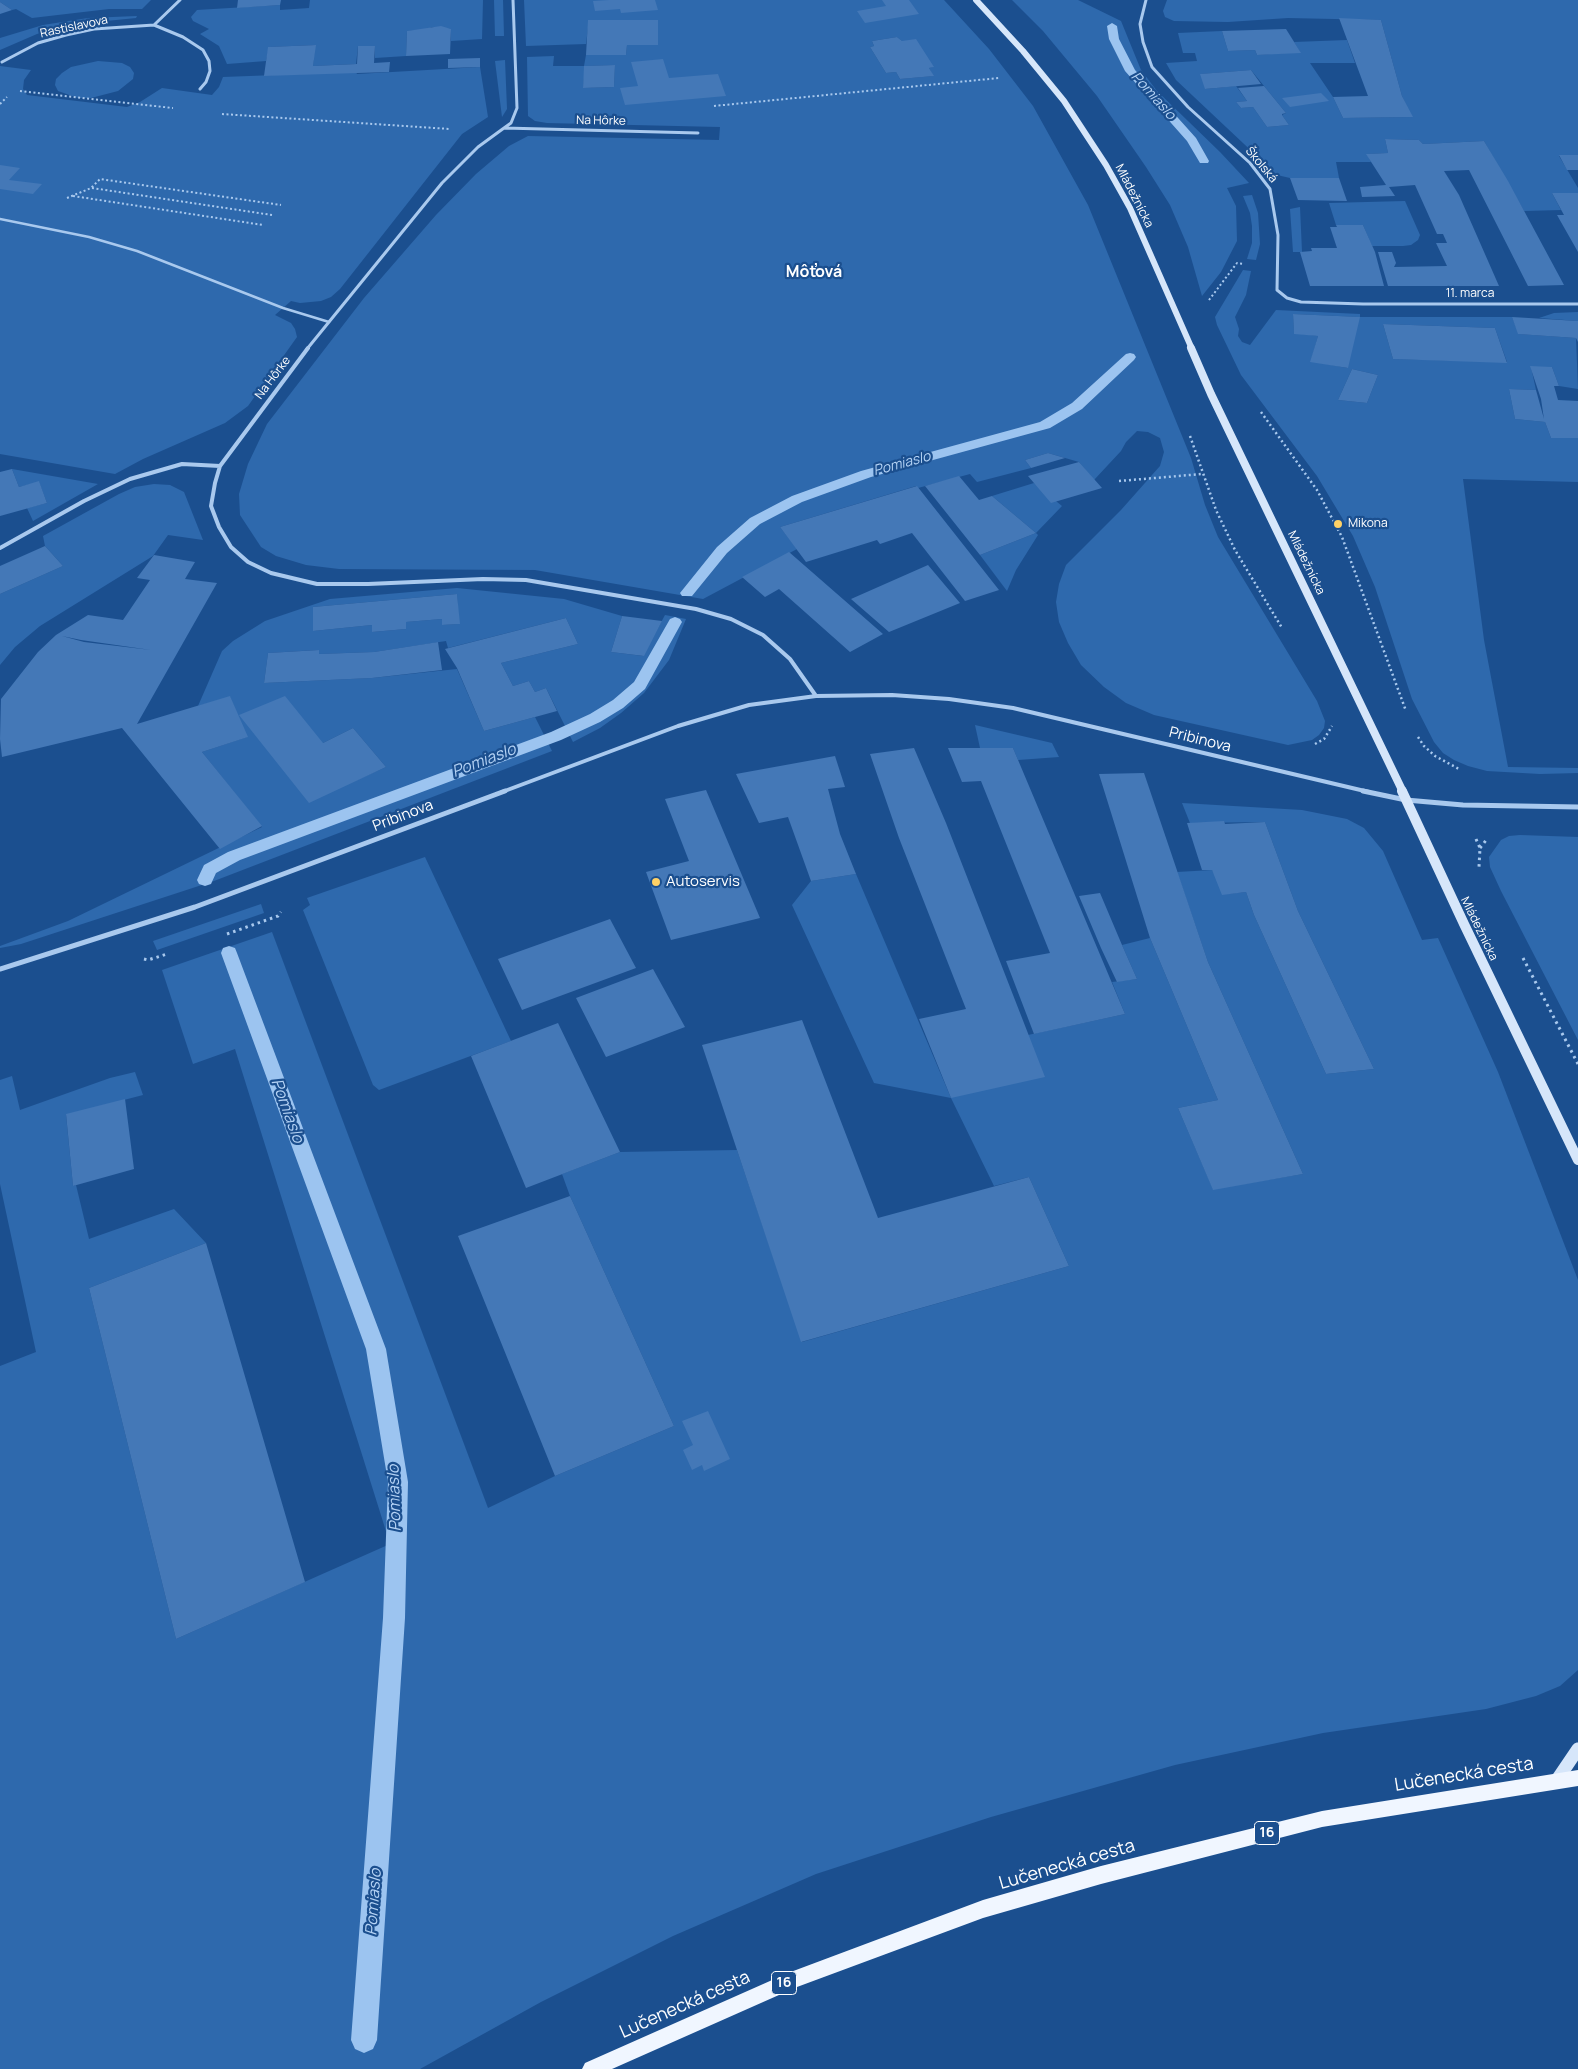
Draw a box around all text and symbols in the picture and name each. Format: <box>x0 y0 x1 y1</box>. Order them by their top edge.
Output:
street label: Rastislavova <box>39 13 109 41</box>
water label: Pomiaslo <box>1127 69 1179 123</box>
street label: Na Hôrke <box>576 113 626 129</box>
street label: Školská <box>1242 144 1280 186</box>
street label: Mládežnícka <box>1112 162 1156 230</box>
district label: Môťová <box>786 263 842 283</box>
street label: 11. marca <box>1446 287 1494 301</box>
street label: Na Hôrke <box>252 354 294 402</box>
water label: Pomiaslo <box>872 448 932 480</box>
place label: Mikona <box>1348 517 1388 531</box>
marker: Mikona <box>1332 518 1344 530</box>
street label: Mládežnícka <box>1284 529 1328 597</box>
street label: Pribinova <box>1167 724 1233 756</box>
water label: Pomiaslo <box>449 740 519 782</box>
street label: Pribinova <box>370 796 436 836</box>
place label: Autoservis <box>666 873 740 891</box>
marker: Autoservis <box>650 876 662 888</box>
street label: Mládežnícka <box>1457 895 1501 963</box>
water label: Pomiaslo <box>267 1076 307 1146</box>
water label: Pomiaslo <box>384 1464 406 1532</box>
street label: Lučenecká cesta <box>1393 1753 1535 1797</box>
road number: 16 <box>1254 1822 1280 1845</box>
street label: Lučenecká cesta <box>997 1835 1137 1895</box>
water label: Pomiaslo <box>362 1868 386 1936</box>
street label: Lučenecká cesta <box>617 1967 753 2043</box>
road number: 16 <box>772 1972 796 1995</box>

